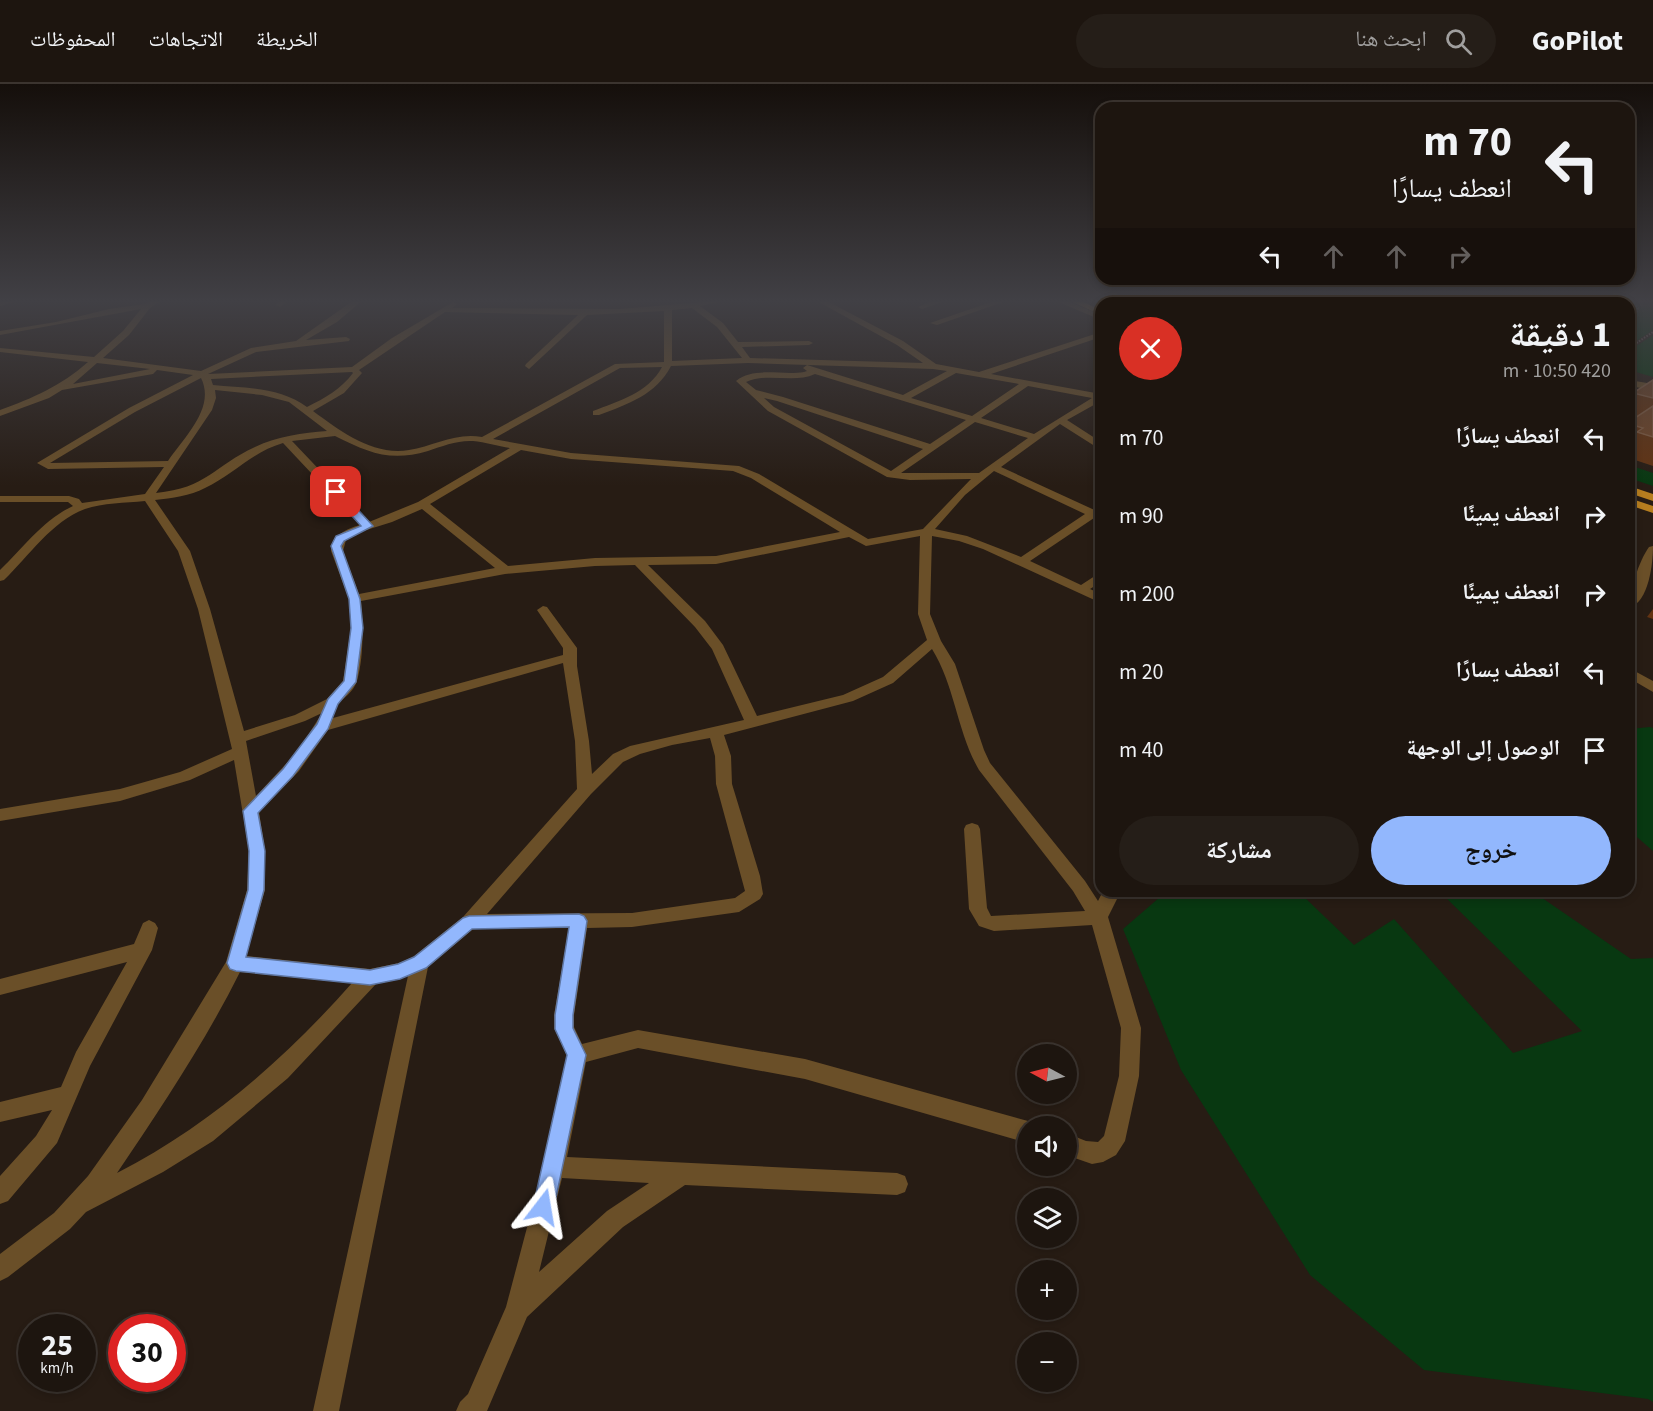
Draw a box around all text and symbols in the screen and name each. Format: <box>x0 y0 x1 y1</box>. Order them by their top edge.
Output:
search box <box>1076 14 1496 68</box>
text: GoPilot <box>1532 21 1623 61</box>
text: ابحث هنا <box>1355 23 1427 55</box>
text: المحفوظات <box>30 24 115 54</box>
text: الاتجاهات <box>148 24 223 54</box>
text: الخريطة <box>256 24 318 54</box>
icon: search <box>1442 25 1475 58</box>
text: 70 m <box>1423 112 1512 172</box>
icon: left <box>1533 126 1611 204</box>
text: انعطف يسارًا <box>1392 169 1512 208</box>
icon: left <box>1254 240 1287 273</box>
icon: ahead <box>1317 240 1350 273</box>
icon: ahead <box>1380 240 1413 273</box>
icon: right <box>1443 240 1476 273</box>
text: 1 دقيقة <box>1509 309 1611 360</box>
button: close <box>1119 317 1182 380</box>
text: 420 m · 10:50 <box>1503 357 1611 385</box>
text: انعطف يسارًا <box>1456 420 1560 452</box>
text: 70 m <box>1119 422 1164 454</box>
icon: left <box>1578 422 1611 455</box>
pin <box>310 466 361 517</box>
icon: arrive <box>319 475 352 508</box>
text: انعطف يمينًا <box>1462 498 1560 530</box>
text: 90 m <box>1119 500 1164 532</box>
icon: right <box>1578 500 1611 533</box>
text: انعطف يمينًا <box>1462 576 1560 608</box>
text: 200 m <box>1119 578 1174 610</box>
icon: right <box>1578 578 1611 611</box>
text: انعطف يسارًا <box>1456 654 1560 686</box>
text: 20 m <box>1119 656 1164 688</box>
icon: left <box>1578 656 1611 689</box>
text: الوصول إلى الوجهة <box>1407 732 1560 764</box>
text: 40 m <box>1119 734 1164 766</box>
icon: arrive <box>1578 734 1611 767</box>
button: مشاركة <box>1119 816 1359 885</box>
button: خروج <box>1371 816 1611 885</box>
north arrow <box>1017 1044 1077 1104</box>
map controls <box>1017 1044 1077 1392</box>
button: sound <box>1017 1116 1077 1176</box>
position arrow <box>511 1175 575 1239</box>
button: layers <box>1017 1188 1077 1248</box>
button: + <box>1017 1260 1077 1320</box>
speed limit sign: 30 <box>108 1314 186 1392</box>
text: 25 <box>41 1324 73 1367</box>
button: − <box>1017 1332 1077 1392</box>
text: km/h <box>40 1358 74 1379</box>

